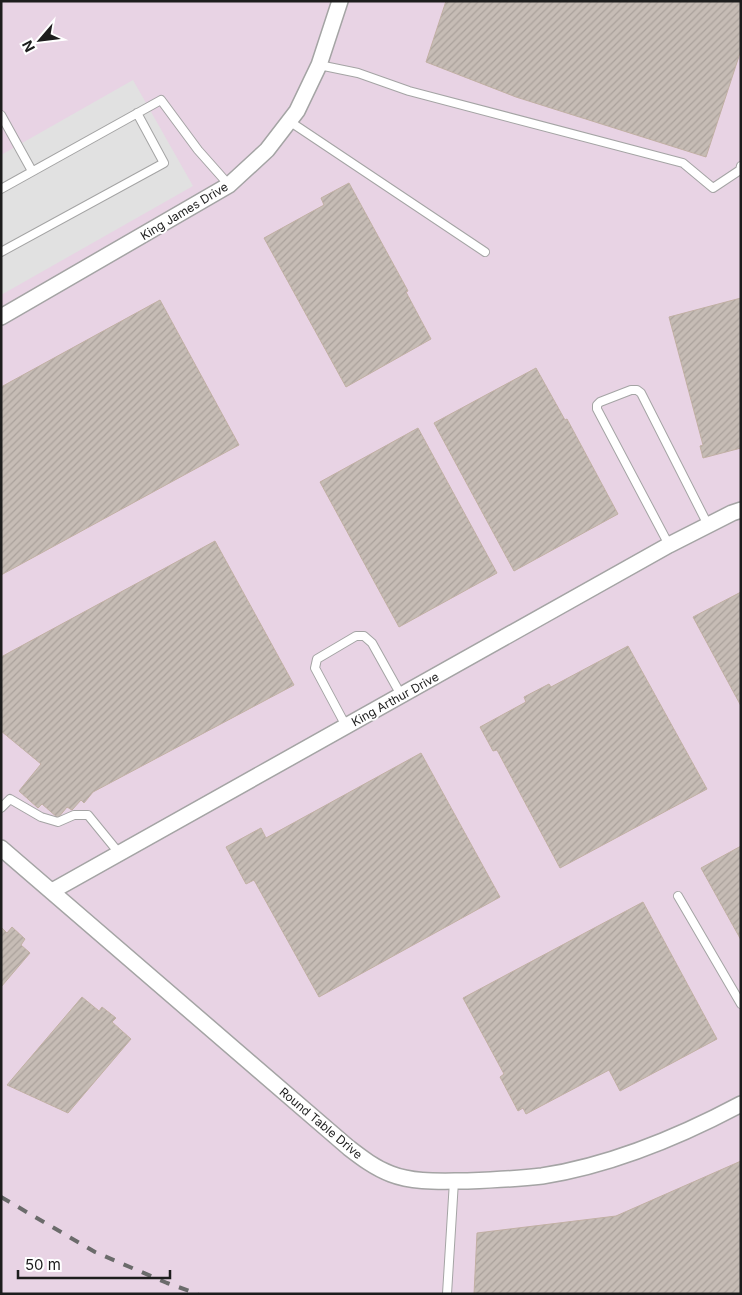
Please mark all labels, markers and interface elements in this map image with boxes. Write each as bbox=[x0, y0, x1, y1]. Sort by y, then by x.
north arrow bbox=[15, 15, 65, 65]
text: N bbox=[18, 38, 38, 55]
street label: King James Drive bbox=[137, 179, 231, 243]
street label: King Arthur Drive bbox=[349, 669, 441, 729]
street label: Round Table Drive bbox=[276, 1084, 366, 1162]
scale bar bbox=[18, 1248, 170, 1280]
text: 50 m bbox=[25, 1255, 61, 1274]

